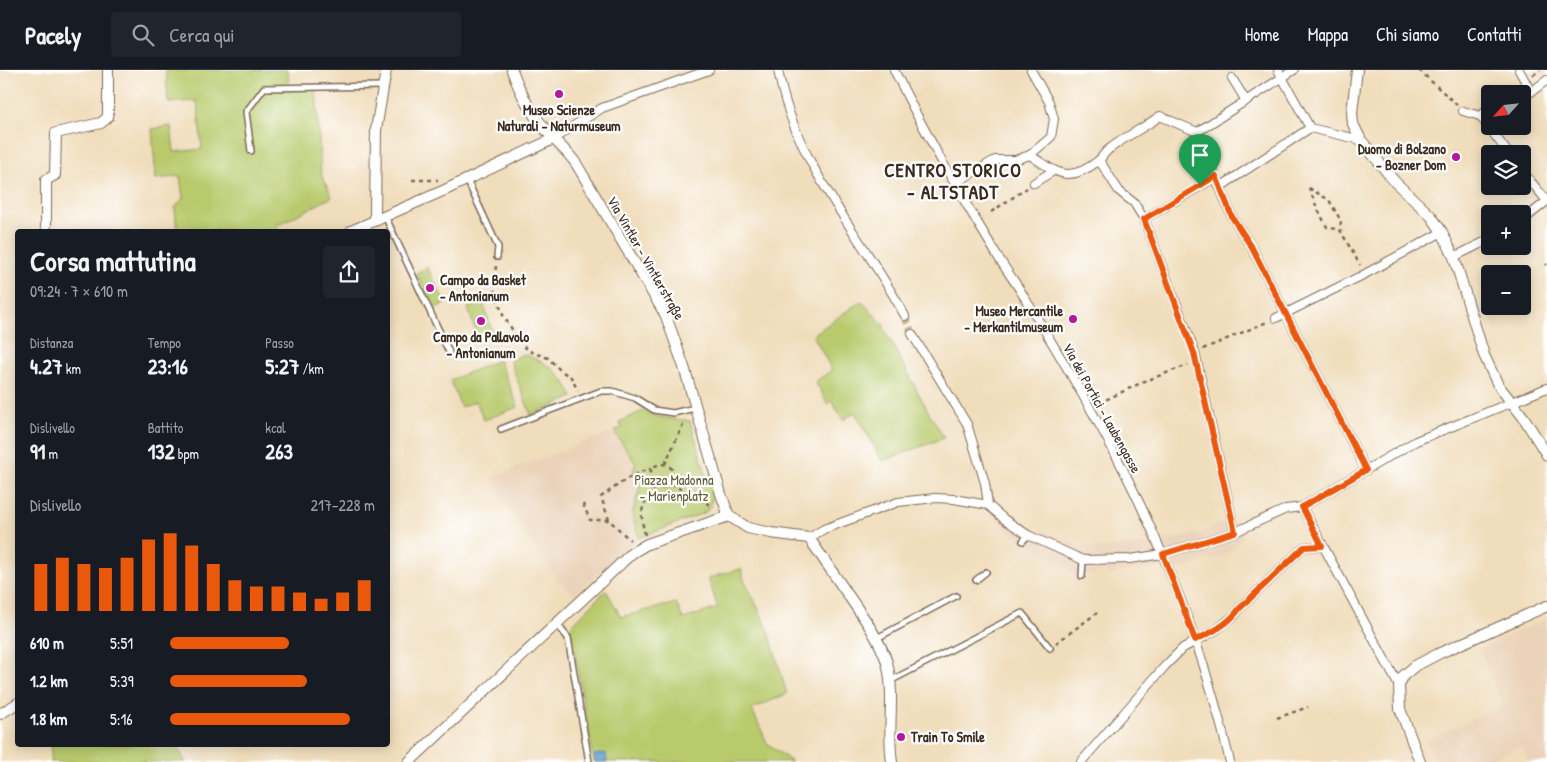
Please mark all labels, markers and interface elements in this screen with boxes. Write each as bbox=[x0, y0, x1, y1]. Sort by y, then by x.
search box bbox=[111, 12, 461, 57]
text: Pacely bbox=[25, 19, 81, 51]
icon: search bbox=[129, 21, 157, 49]
text: Cerca qui bbox=[169, 22, 235, 48]
text: Home bbox=[1245, 22, 1280, 47]
text: Mappa bbox=[1308, 22, 1348, 47]
text: Chi siamo bbox=[1376, 22, 1439, 47]
text: Contatti bbox=[1467, 22, 1522, 47]
north arrow bbox=[1481, 85, 1531, 135]
map controls bbox=[1481, 85, 1531, 315]
marker: Museo Scienze Naturali - Naturmuseum bbox=[553, 88, 565, 100]
place label: Museo Scienze Naturali - Naturmuseum bbox=[497, 100, 621, 135]
pin bbox=[1179, 134, 1221, 185]
place label: Duomo di Bolzano - Bozner Dom bbox=[1358, 139, 1446, 174]
icon: arrive bbox=[1186, 141, 1214, 169]
button: layers bbox=[1481, 145, 1531, 195]
marker: Duomo di Bolzano - Bozner Dom bbox=[1450, 151, 1462, 163]
district label: CENTRO STORICO - ALTSTADT bbox=[884, 157, 1022, 205]
street label: Via Vintler - Vintlerstraße bbox=[602, 193, 690, 324]
button: + bbox=[1481, 205, 1531, 255]
text: Corsa mattutina bbox=[30, 242, 196, 280]
button: share bbox=[323, 246, 375, 298]
button: − bbox=[1481, 265, 1531, 315]
place label: Campo da Basket - Antonianum bbox=[440, 270, 527, 305]
text: 09:24 · 7 × 610 m bbox=[30, 280, 128, 302]
marker: Campo da Basket - Antonianum bbox=[424, 282, 436, 294]
place label: Museo Mercantile - Merkantilmuseum bbox=[964, 301, 1063, 336]
marker: Museo Mercantile - Merkantilmuseum bbox=[1067, 313, 1079, 325]
marker: Campo da Pallavolo - Antonianum bbox=[475, 315, 487, 327]
place label: Campo da Pallavolo - Antonianum bbox=[433, 327, 529, 362]
text: Distanza bbox=[30, 333, 73, 352]
text: Tempo bbox=[148, 333, 181, 352]
text: Passo bbox=[265, 333, 294, 352]
street label: Via dei Portici - Laubengasse bbox=[1058, 340, 1146, 477]
text: 4.27 bbox=[30, 352, 63, 381]
text: 23:16 bbox=[148, 352, 188, 381]
text: 5:27 bbox=[265, 352, 299, 381]
text: km bbox=[63, 359, 81, 378]
text: /km bbox=[299, 359, 324, 378]
text: Dislivello bbox=[30, 418, 75, 437]
text: Battito bbox=[148, 418, 183, 437]
text: kcal bbox=[265, 418, 286, 437]
text: 91 bbox=[30, 437, 45, 466]
text: 132 bbox=[148, 437, 175, 466]
text: 263 bbox=[265, 437, 293, 466]
text: m bbox=[45, 444, 58, 463]
text: bpm bbox=[175, 444, 199, 463]
park label: Piazza Madonna - Marienplatz bbox=[634, 470, 714, 506]
text: Dislivello bbox=[30, 494, 81, 516]
text: 217–228 m bbox=[311, 494, 375, 516]
text: 610 m bbox=[30, 632, 64, 654]
text: 5:51 bbox=[110, 632, 133, 654]
text: 1.2 km bbox=[30, 670, 68, 692]
text: 5:39 bbox=[110, 670, 134, 692]
text: 1.8 km bbox=[30, 708, 67, 730]
text: 5:16 bbox=[110, 708, 133, 730]
place label: Train To Smile bbox=[910, 727, 985, 746]
marker: Train To Smile bbox=[895, 731, 907, 743]

